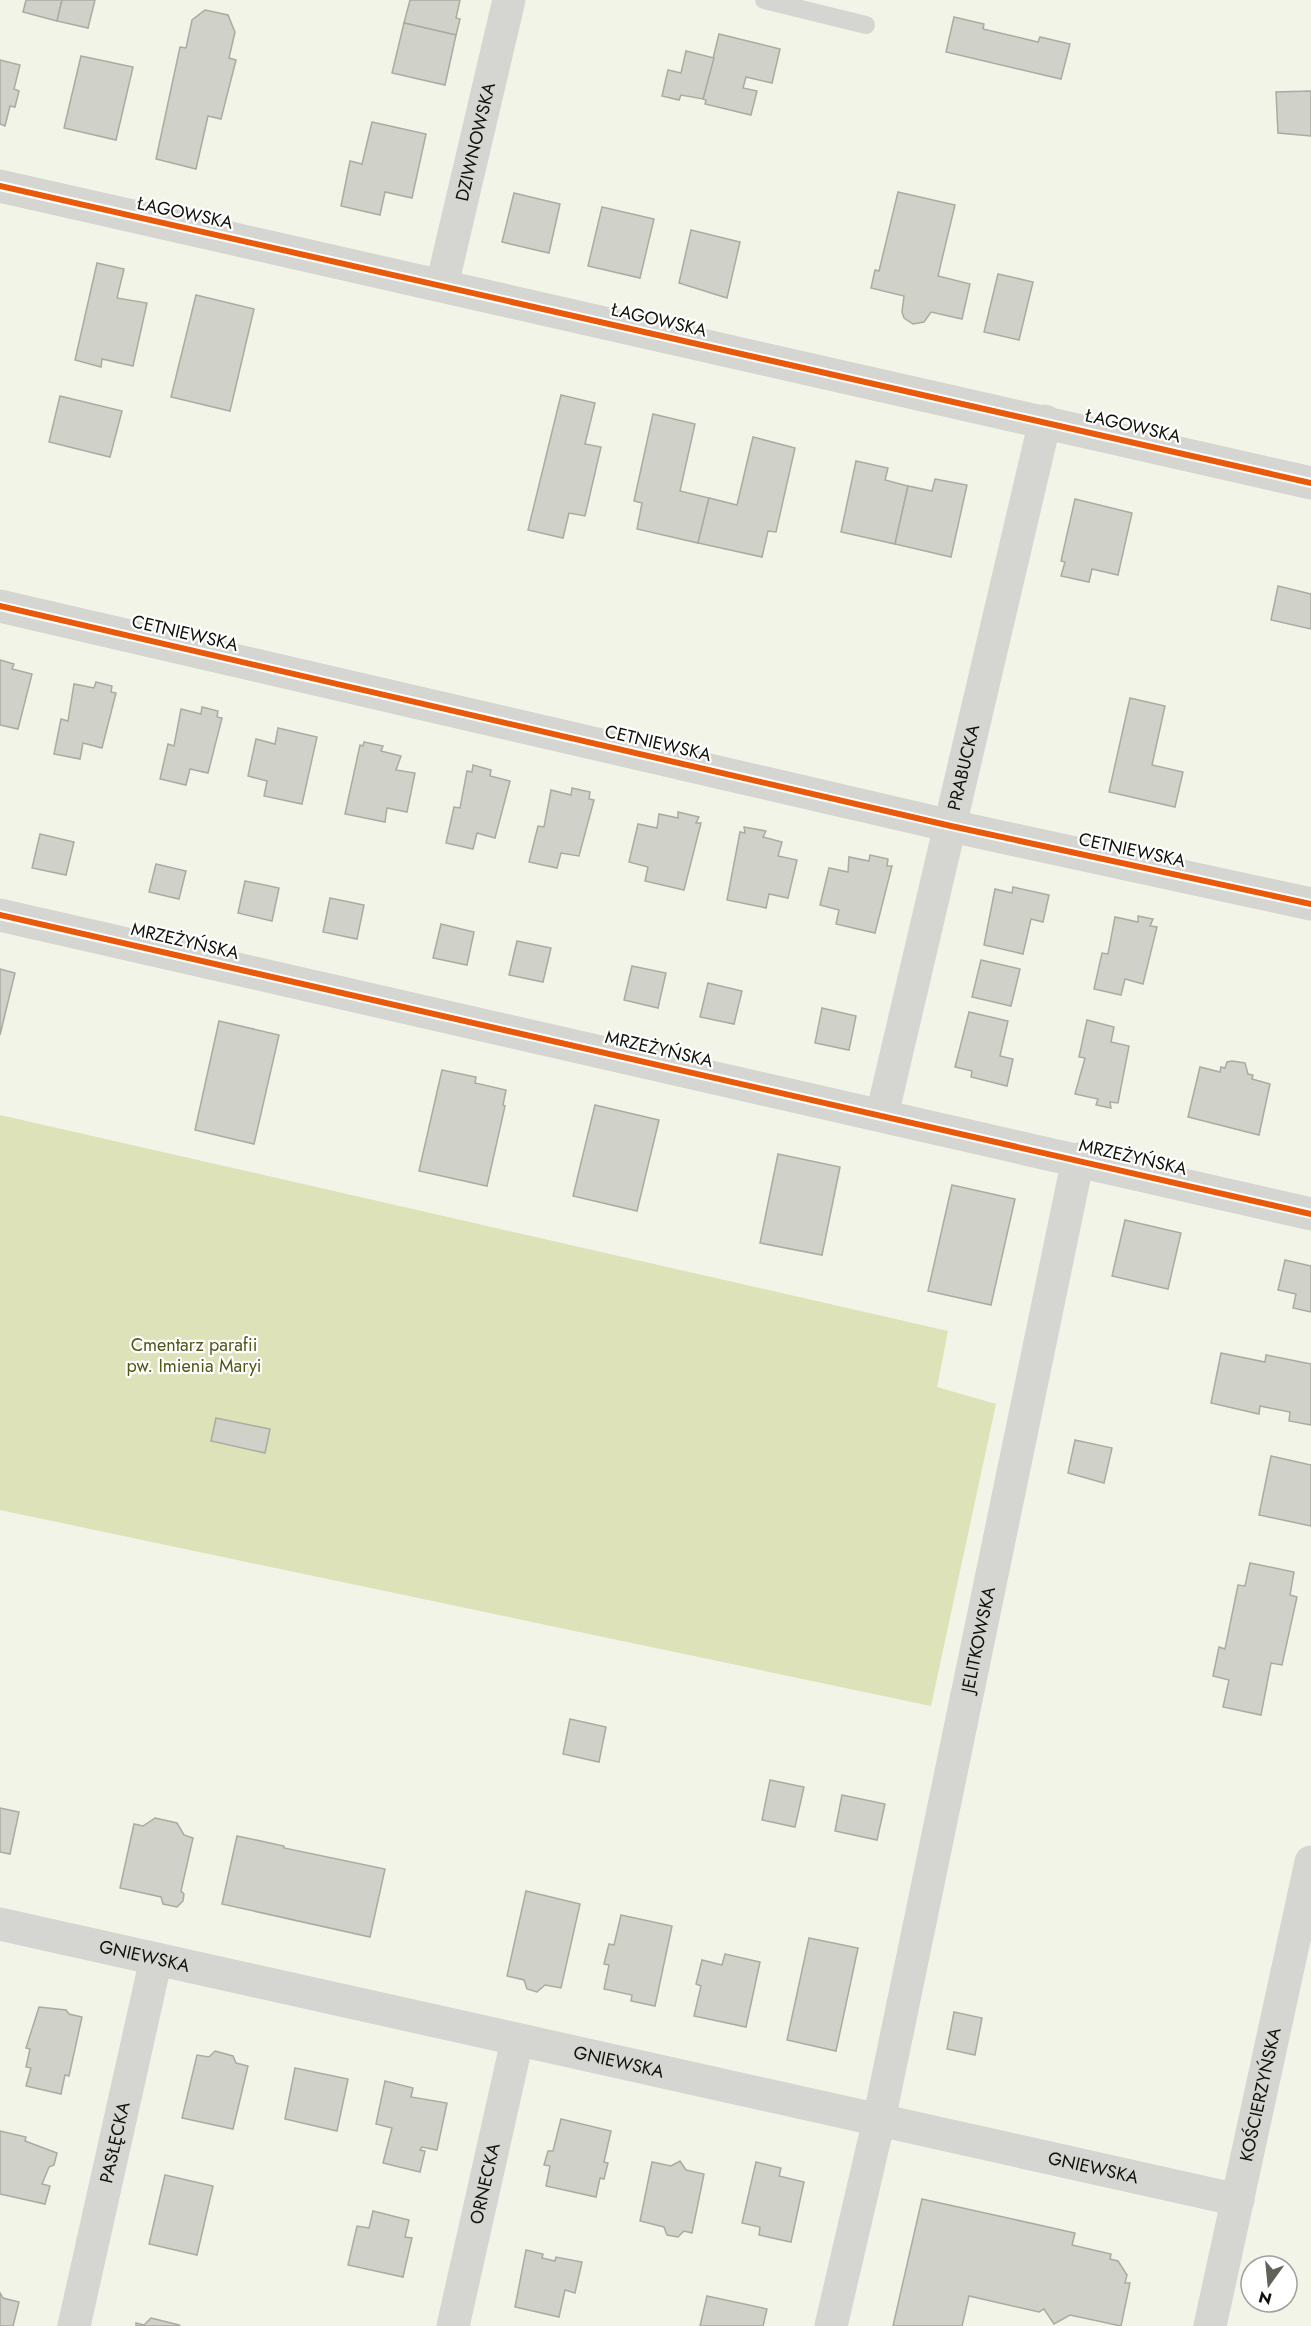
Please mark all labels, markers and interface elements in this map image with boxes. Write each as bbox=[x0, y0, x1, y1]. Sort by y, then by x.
street label: DZIWNOWSKA bbox=[449, 80, 502, 204]
street label: ŁAGOWSKA bbox=[134, 190, 235, 236]
street label: ŁAGOWSKA bbox=[608, 296, 709, 344]
street label: ŁAGOWSKA bbox=[1082, 402, 1183, 450]
street label: CETNIEWSKA bbox=[129, 608, 241, 658]
street label: CETNIEWSKA bbox=[602, 718, 714, 768]
street label: PRABUCKA bbox=[941, 722, 986, 813]
street label: CETNIEWSKA bbox=[1076, 826, 1188, 874]
street label: MRZEŻYŃSKA bbox=[128, 916, 242, 966]
street label: MRZEŻYŃSKA bbox=[602, 1024, 716, 1074]
street label: MRZEŻYŃSKA bbox=[1076, 1132, 1190, 1182]
park label: Cmentarz parafii pw. Imienia Maryi bbox=[126, 1332, 262, 1379]
street label: JELITKOWSKA bbox=[954, 1584, 1002, 1697]
street label: GNIEWSKA bbox=[97, 1934, 192, 1979]
street label: KOŚCIERZYŃSKA bbox=[1233, 2025, 1288, 2164]
street label: GNIEWSKA bbox=[571, 2039, 667, 2085]
street label: PASŁĘCKA bbox=[93, 2099, 137, 2186]
street label: ORNECKA bbox=[463, 2140, 507, 2227]
street label: GNIEWSKA bbox=[1045, 2145, 1141, 2190]
north arrow bbox=[1239, 2254, 1299, 2314]
text: N bbox=[1256, 2285, 1274, 2311]

